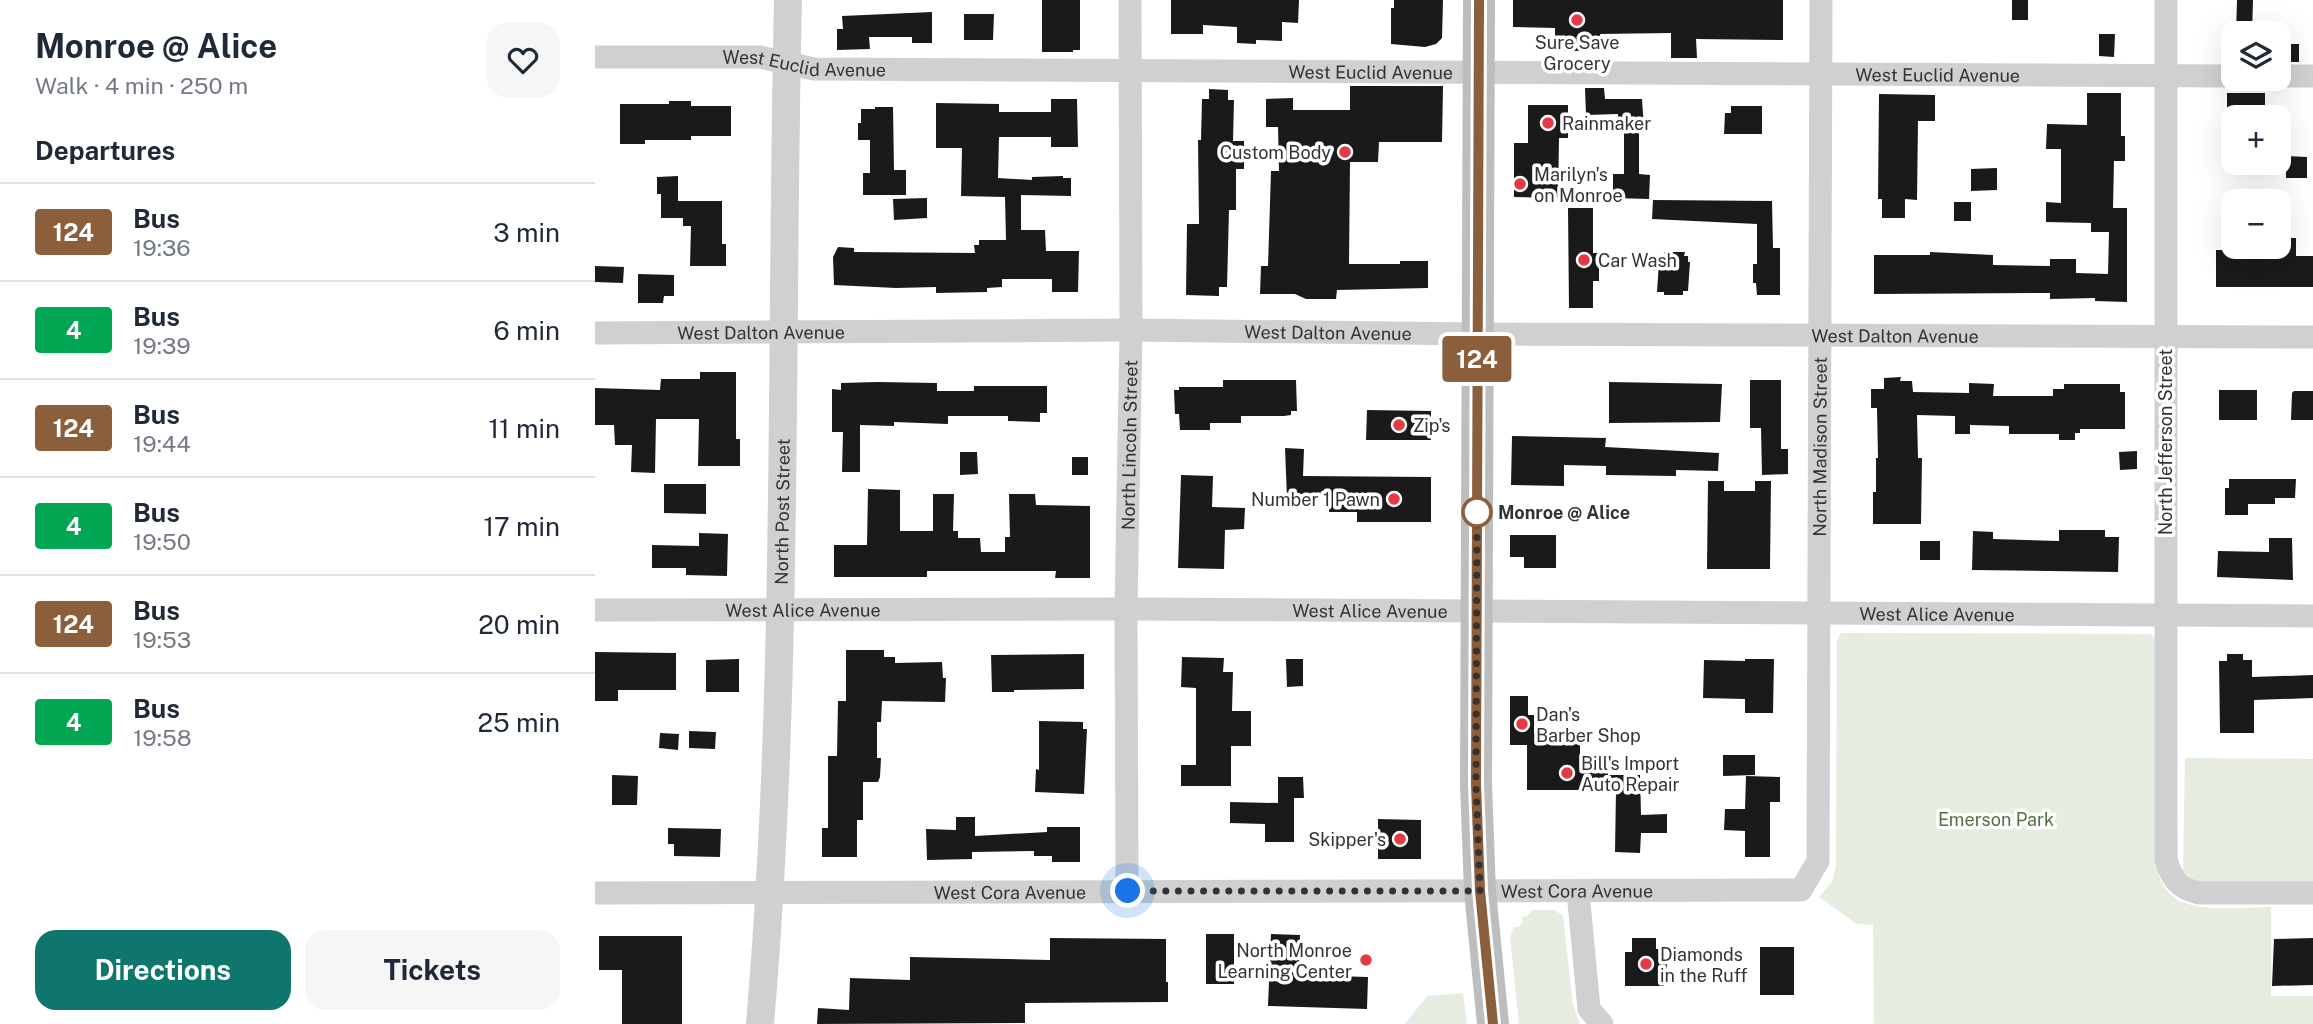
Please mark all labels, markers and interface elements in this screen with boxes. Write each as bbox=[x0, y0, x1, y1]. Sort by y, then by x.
marker: Sure Save Grocery bbox=[1569, 12, 1585, 28]
map controls bbox=[2221, 21, 2291, 259]
button: layers bbox=[2221, 21, 2291, 91]
button: heart bbox=[486, 23, 560, 97]
text: Monroe @ Alice bbox=[35, 27, 277, 65]
place label: Sure Save Grocery bbox=[1535, 32, 1619, 74]
street label: West Euclid Avenue bbox=[723, 46, 886, 80]
street label: West Euclid Avenue bbox=[1288, 61, 1453, 83]
street label: West Euclid Avenue bbox=[1855, 64, 2020, 85]
text: Walk · 4 min · 250 m bbox=[35, 72, 248, 99]
button: + bbox=[2221, 105, 2291, 175]
place label: Rainmaker bbox=[1562, 113, 1651, 134]
marker: Rainmaker bbox=[1540, 115, 1556, 131]
text: Departures bbox=[35, 135, 175, 166]
place label: Custom Body bbox=[1220, 142, 1331, 163]
marker: Custom Body bbox=[1337, 144, 1353, 160]
place label: Marilyn's on Monroe bbox=[1534, 164, 1623, 206]
marker: Marilyn's on Monroe bbox=[1512, 176, 1528, 192]
button: − bbox=[2221, 189, 2291, 259]
text: Bus bbox=[133, 203, 180, 234]
text: 3 min bbox=[493, 217, 560, 248]
text: 124 bbox=[53, 218, 94, 246]
text: 19:36 bbox=[133, 234, 191, 261]
place label: Car Wash bbox=[1598, 250, 1677, 271]
marker: Car Wash bbox=[1576, 252, 1592, 268]
text: Bus bbox=[133, 301, 180, 332]
text: 6 min bbox=[493, 315, 560, 346]
text: 4 bbox=[66, 316, 81, 344]
street label: West Dalton Avenue bbox=[677, 321, 845, 343]
street label: West Dalton Avenue bbox=[1244, 321, 1412, 344]
street label: West Dalton Avenue bbox=[1811, 325, 1979, 346]
text: 19:39 bbox=[133, 332, 191, 359]
line badge: 124 bbox=[1437, 336, 1517, 382]
text: 124 bbox=[1456, 345, 1498, 373]
street label: North Jefferson Street bbox=[2155, 349, 2176, 535]
street label: North Madison Street bbox=[1809, 357, 1830, 537]
street label: North Lincoln Street bbox=[1117, 360, 1141, 530]
text: Bus bbox=[133, 399, 180, 430]
text: 11 min bbox=[488, 413, 560, 444]
text: 124 bbox=[53, 414, 94, 442]
place label: Zip's bbox=[1413, 415, 1450, 436]
marker: Zip's bbox=[1391, 417, 1407, 433]
text: 19:44 bbox=[133, 430, 191, 457]
street label: North Post Street bbox=[770, 438, 793, 585]
place label: Number 1 Pawn bbox=[1251, 489, 1380, 510]
marker: Number 1 Pawn bbox=[1386, 491, 1402, 507]
text: Bus bbox=[133, 497, 180, 528]
marker: Monroe @ Alice bbox=[1462, 497, 1492, 527]
place label: Monroe @ Alice bbox=[1498, 502, 1630, 523]
text: 17 min bbox=[483, 511, 560, 542]
text: 4 bbox=[66, 512, 81, 540]
text: 19:50 bbox=[133, 528, 191, 555]
text: Bus bbox=[133, 595, 180, 626]
street label: West Alice Avenue bbox=[725, 599, 881, 620]
street label: West Alice Avenue bbox=[1292, 599, 1448, 621]
street label: West Alice Avenue bbox=[1859, 603, 2015, 625]
text: 20 min bbox=[478, 609, 560, 640]
text: 124 bbox=[53, 610, 94, 638]
text: 19:53 bbox=[133, 626, 191, 653]
text: Bus bbox=[133, 693, 180, 724]
place label: Dan's Barber Shop bbox=[1536, 704, 1641, 746]
text: 25 min bbox=[477, 707, 560, 738]
text: 4 bbox=[66, 708, 81, 736]
marker: Dan's Barber Shop bbox=[1514, 716, 1530, 732]
text: 19:58 bbox=[133, 724, 192, 751]
place label: Bill's Import Auto Repair bbox=[1581, 753, 1680, 795]
marker: Bill's Import Auto Repair bbox=[1559, 765, 1575, 781]
park label: Emerson Park bbox=[1938, 809, 2054, 830]
place label: Skipper's bbox=[1308, 829, 1386, 850]
marker: Skipper's bbox=[1392, 831, 1408, 847]
your location bbox=[1110, 873, 1145, 908]
street label: West Cora Avenue bbox=[1501, 880, 1653, 901]
street label: West Cora Avenue bbox=[934, 881, 1086, 903]
button: Directions bbox=[35, 930, 291, 1010]
button: Tickets bbox=[305, 930, 560, 1010]
place label: North Monroe Learning Center bbox=[1217, 940, 1352, 982]
place label: Diamonds in the Ruff bbox=[1660, 944, 1747, 986]
marker: North Monroe Learning Center bbox=[1358, 952, 1374, 968]
marker: Diamonds in the Ruff bbox=[1638, 956, 1654, 972]

